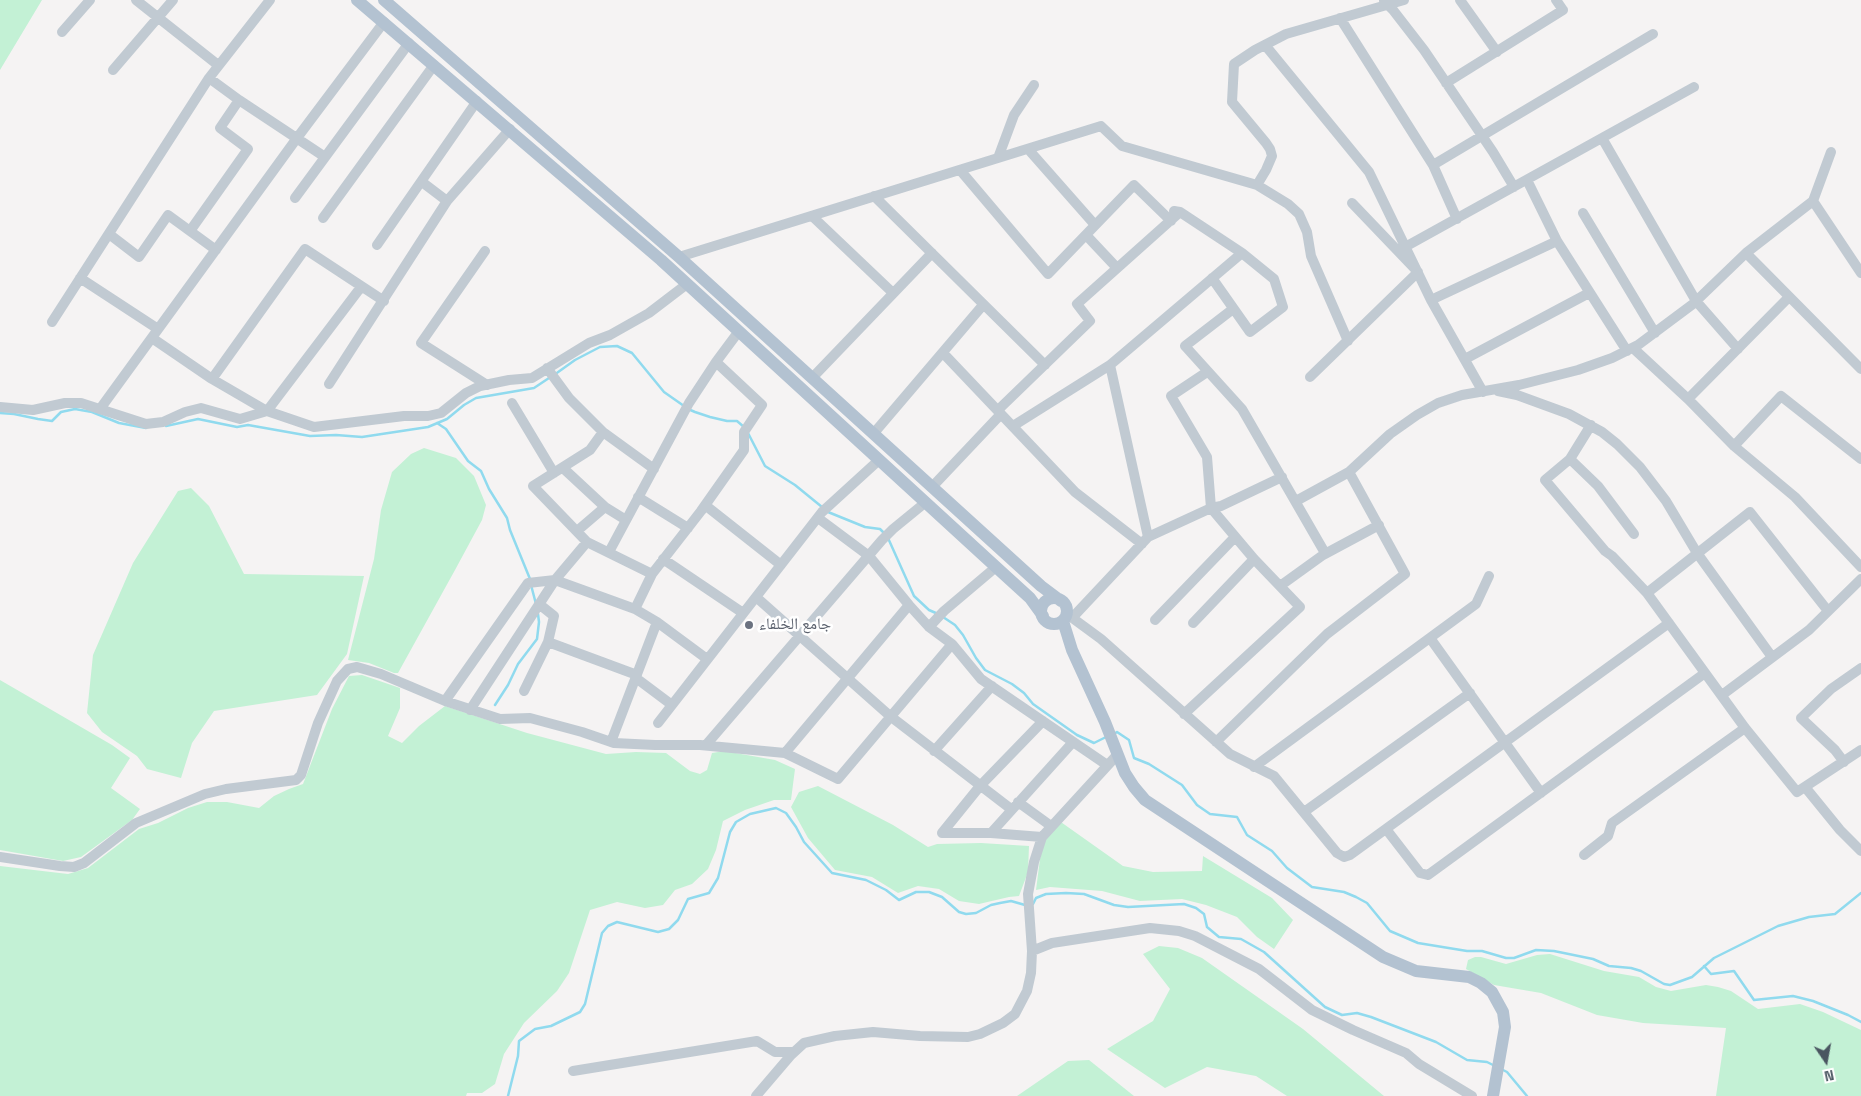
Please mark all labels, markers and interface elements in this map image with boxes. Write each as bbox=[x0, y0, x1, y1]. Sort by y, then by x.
place label: جامع الخلفاء bbox=[759, 615, 831, 635]
marker: جامع الخلفاء bbox=[743, 619, 755, 631]
north arrow bbox=[1801, 1036, 1851, 1086]
text: N bbox=[1823, 1066, 1836, 1085]

